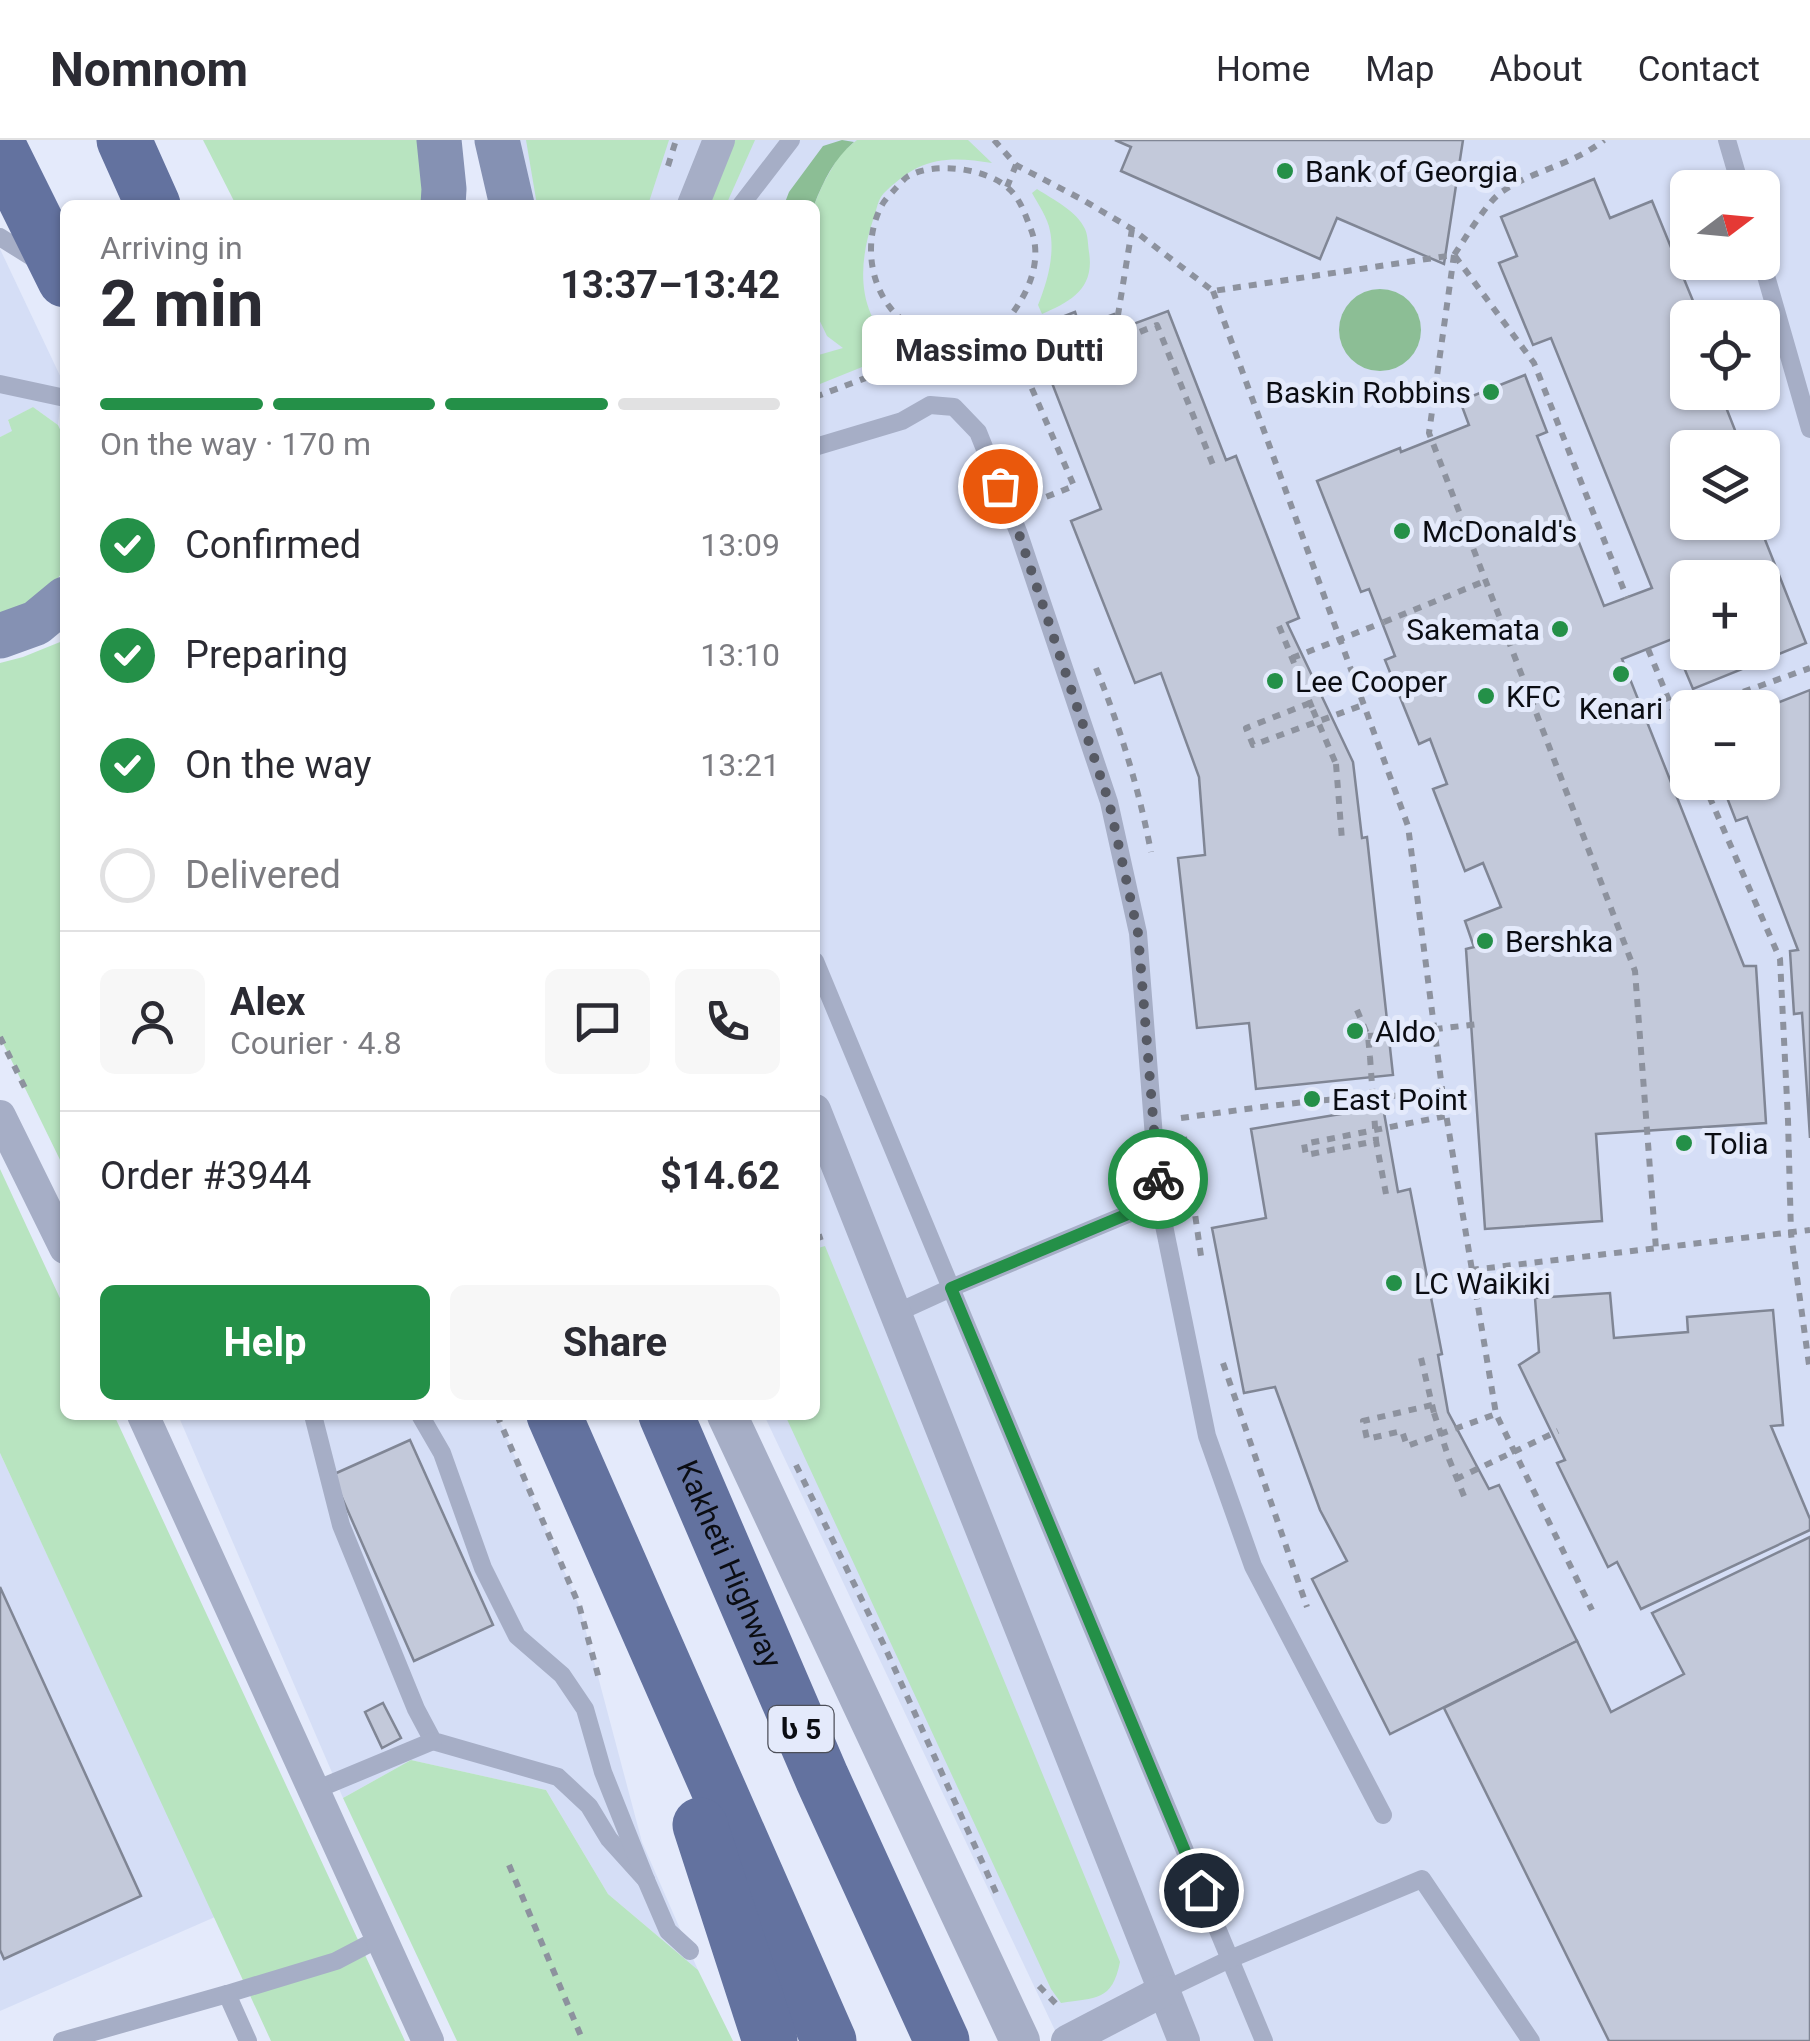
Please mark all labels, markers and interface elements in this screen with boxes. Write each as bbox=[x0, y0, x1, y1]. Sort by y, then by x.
text: Nomnom bbox=[50, 41, 248, 98]
text: Home bbox=[1216, 49, 1310, 90]
text: Map bbox=[1365, 49, 1434, 90]
text: About bbox=[1489, 49, 1583, 90]
text: Contact bbox=[1638, 49, 1760, 90]
place label: Bank of Georgia bbox=[1305, 154, 1518, 189]
marker: Bank of Georgia bbox=[1274, 160, 1296, 182]
north arrow bbox=[1670, 170, 1780, 280]
map controls bbox=[1670, 170, 1780, 800]
text: Arriving in bbox=[100, 229, 243, 267]
text: 13:37–13:42 bbox=[560, 263, 780, 307]
text: 2 min bbox=[100, 266, 263, 342]
button: locate bbox=[1670, 300, 1780, 410]
callout: Massimo Dutti bbox=[862, 316, 1138, 386]
text: Massimo Dutti bbox=[895, 331, 1104, 369]
place label: Baskin Robbins bbox=[1265, 375, 1471, 410]
marker: Baskin Robbins bbox=[1480, 381, 1502, 403]
text: On the way · 170 m bbox=[100, 425, 371, 463]
button: layers bbox=[1670, 430, 1780, 540]
pin bbox=[958, 444, 1043, 529]
icon: bag bbox=[973, 459, 1028, 514]
place label: McDonald's bbox=[1422, 514, 1577, 549]
icon: check bbox=[100, 518, 155, 573]
marker: McDonald's bbox=[1391, 520, 1413, 542]
text: Confirmed bbox=[185, 523, 361, 567]
text: 13:09 bbox=[700, 526, 780, 564]
button: + bbox=[1670, 560, 1780, 670]
place label: Sakemata bbox=[1406, 612, 1540, 647]
marker: Sakemata bbox=[1549, 618, 1571, 640]
icon: check bbox=[100, 628, 155, 683]
text: Preparing bbox=[185, 633, 348, 677]
text: 13:10 bbox=[700, 636, 780, 674]
marker: Kenari bbox=[1610, 663, 1632, 685]
place label: Lee Cooper bbox=[1295, 664, 1447, 699]
marker: Lee Cooper bbox=[1264, 670, 1286, 692]
place label: KFC bbox=[1506, 679, 1561, 714]
marker: KFC bbox=[1475, 685, 1497, 707]
button: − bbox=[1670, 690, 1780, 800]
place label: Kenari bbox=[1579, 691, 1663, 726]
icon: check bbox=[100, 738, 155, 793]
text: On the way bbox=[185, 743, 371, 787]
text: 13:21 bbox=[700, 746, 780, 784]
text: Delivered bbox=[185, 853, 341, 897]
place label: Bershka bbox=[1505, 924, 1613, 959]
marker: Bershka bbox=[1474, 930, 1496, 952]
button: person bbox=[100, 969, 205, 1074]
button: chat bbox=[545, 969, 650, 1074]
button: phone bbox=[675, 969, 780, 1074]
text: Alex bbox=[230, 980, 305, 1024]
place label: Aldo bbox=[1375, 1014, 1436, 1049]
marker: Aldo bbox=[1344, 1020, 1366, 1042]
text: Courier · 4.8 bbox=[230, 1024, 402, 1062]
place label: East Point bbox=[1332, 1082, 1468, 1117]
marker: East Point bbox=[1301, 1088, 1323, 1110]
place label: Tolia bbox=[1704, 1126, 1768, 1161]
courier bbox=[1108, 1129, 1208, 1229]
marker: Tolia bbox=[1673, 1132, 1695, 1154]
icon: bike bbox=[1131, 1152, 1186, 1207]
text: Order #3944 bbox=[100, 1154, 311, 1198]
text: $14.62 bbox=[660, 1154, 780, 1198]
place label: LC Waikiki bbox=[1414, 1266, 1551, 1301]
marker: LC Waikiki bbox=[1383, 1272, 1405, 1294]
button: Help bbox=[100, 1285, 430, 1400]
button: Share bbox=[450, 1285, 780, 1400]
street label: Kakheti Highway bbox=[670, 1455, 790, 1673]
road number: ს 5 bbox=[768, 1706, 834, 1752]
pin bbox=[1159, 1848, 1244, 1933]
icon: home bbox=[1174, 1863, 1229, 1918]

